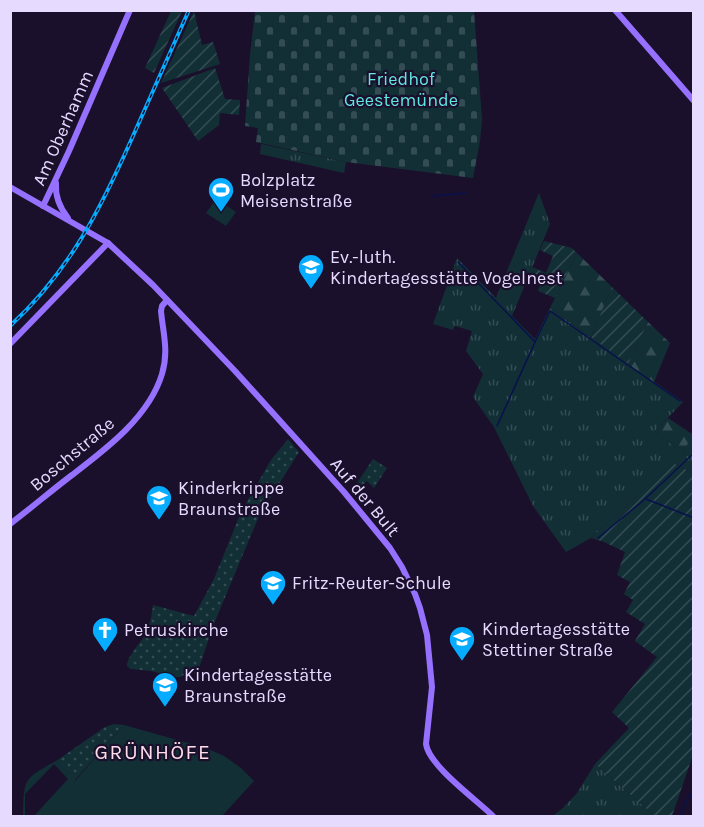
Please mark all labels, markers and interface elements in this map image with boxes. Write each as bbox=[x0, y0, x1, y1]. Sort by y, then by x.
street label: Am Oberhamm bbox=[28, 67, 98, 189]
park label: Friedhof Geestemünde bbox=[344, 68, 458, 111]
place label: Bolzplatz Meisenstraße bbox=[240, 169, 352, 212]
sports icon: Bolzplatz Meisenstraße bbox=[206, 175, 236, 213]
place label: Ev.-luth. Kindertagesstätte Vogelnest bbox=[330, 246, 563, 289]
school or university icon: Ev.-luth. Kindertagesstätte Vogelnest bbox=[296, 252, 326, 290]
street label: Boschstraße bbox=[25, 412, 119, 496]
street label: Auf der Bult bbox=[326, 453, 405, 541]
place label: Kinderkrippe Braunstraße bbox=[178, 477, 284, 520]
school or university icon: Kinderkrippe Braunstraße bbox=[144, 483, 174, 521]
school or university icon: Fritz-Reuter-Schule bbox=[258, 568, 288, 606]
place label: Fritz-Reuter-Schule bbox=[292, 572, 451, 594]
church icon: Petruskirche bbox=[90, 615, 120, 653]
place label: Kindertagesstätte Stettiner Straße bbox=[482, 618, 630, 661]
place label: Petruskirche bbox=[124, 619, 228, 641]
school or university icon: Kindertagesstätte Stettiner Straße bbox=[447, 624, 477, 662]
place label: Kindertagesstätte Braunstraße bbox=[184, 664, 332, 707]
school or university icon: Kindertagesstätte Braunstraße bbox=[150, 670, 180, 708]
district label: GRÜNHÖFE bbox=[95, 740, 211, 764]

